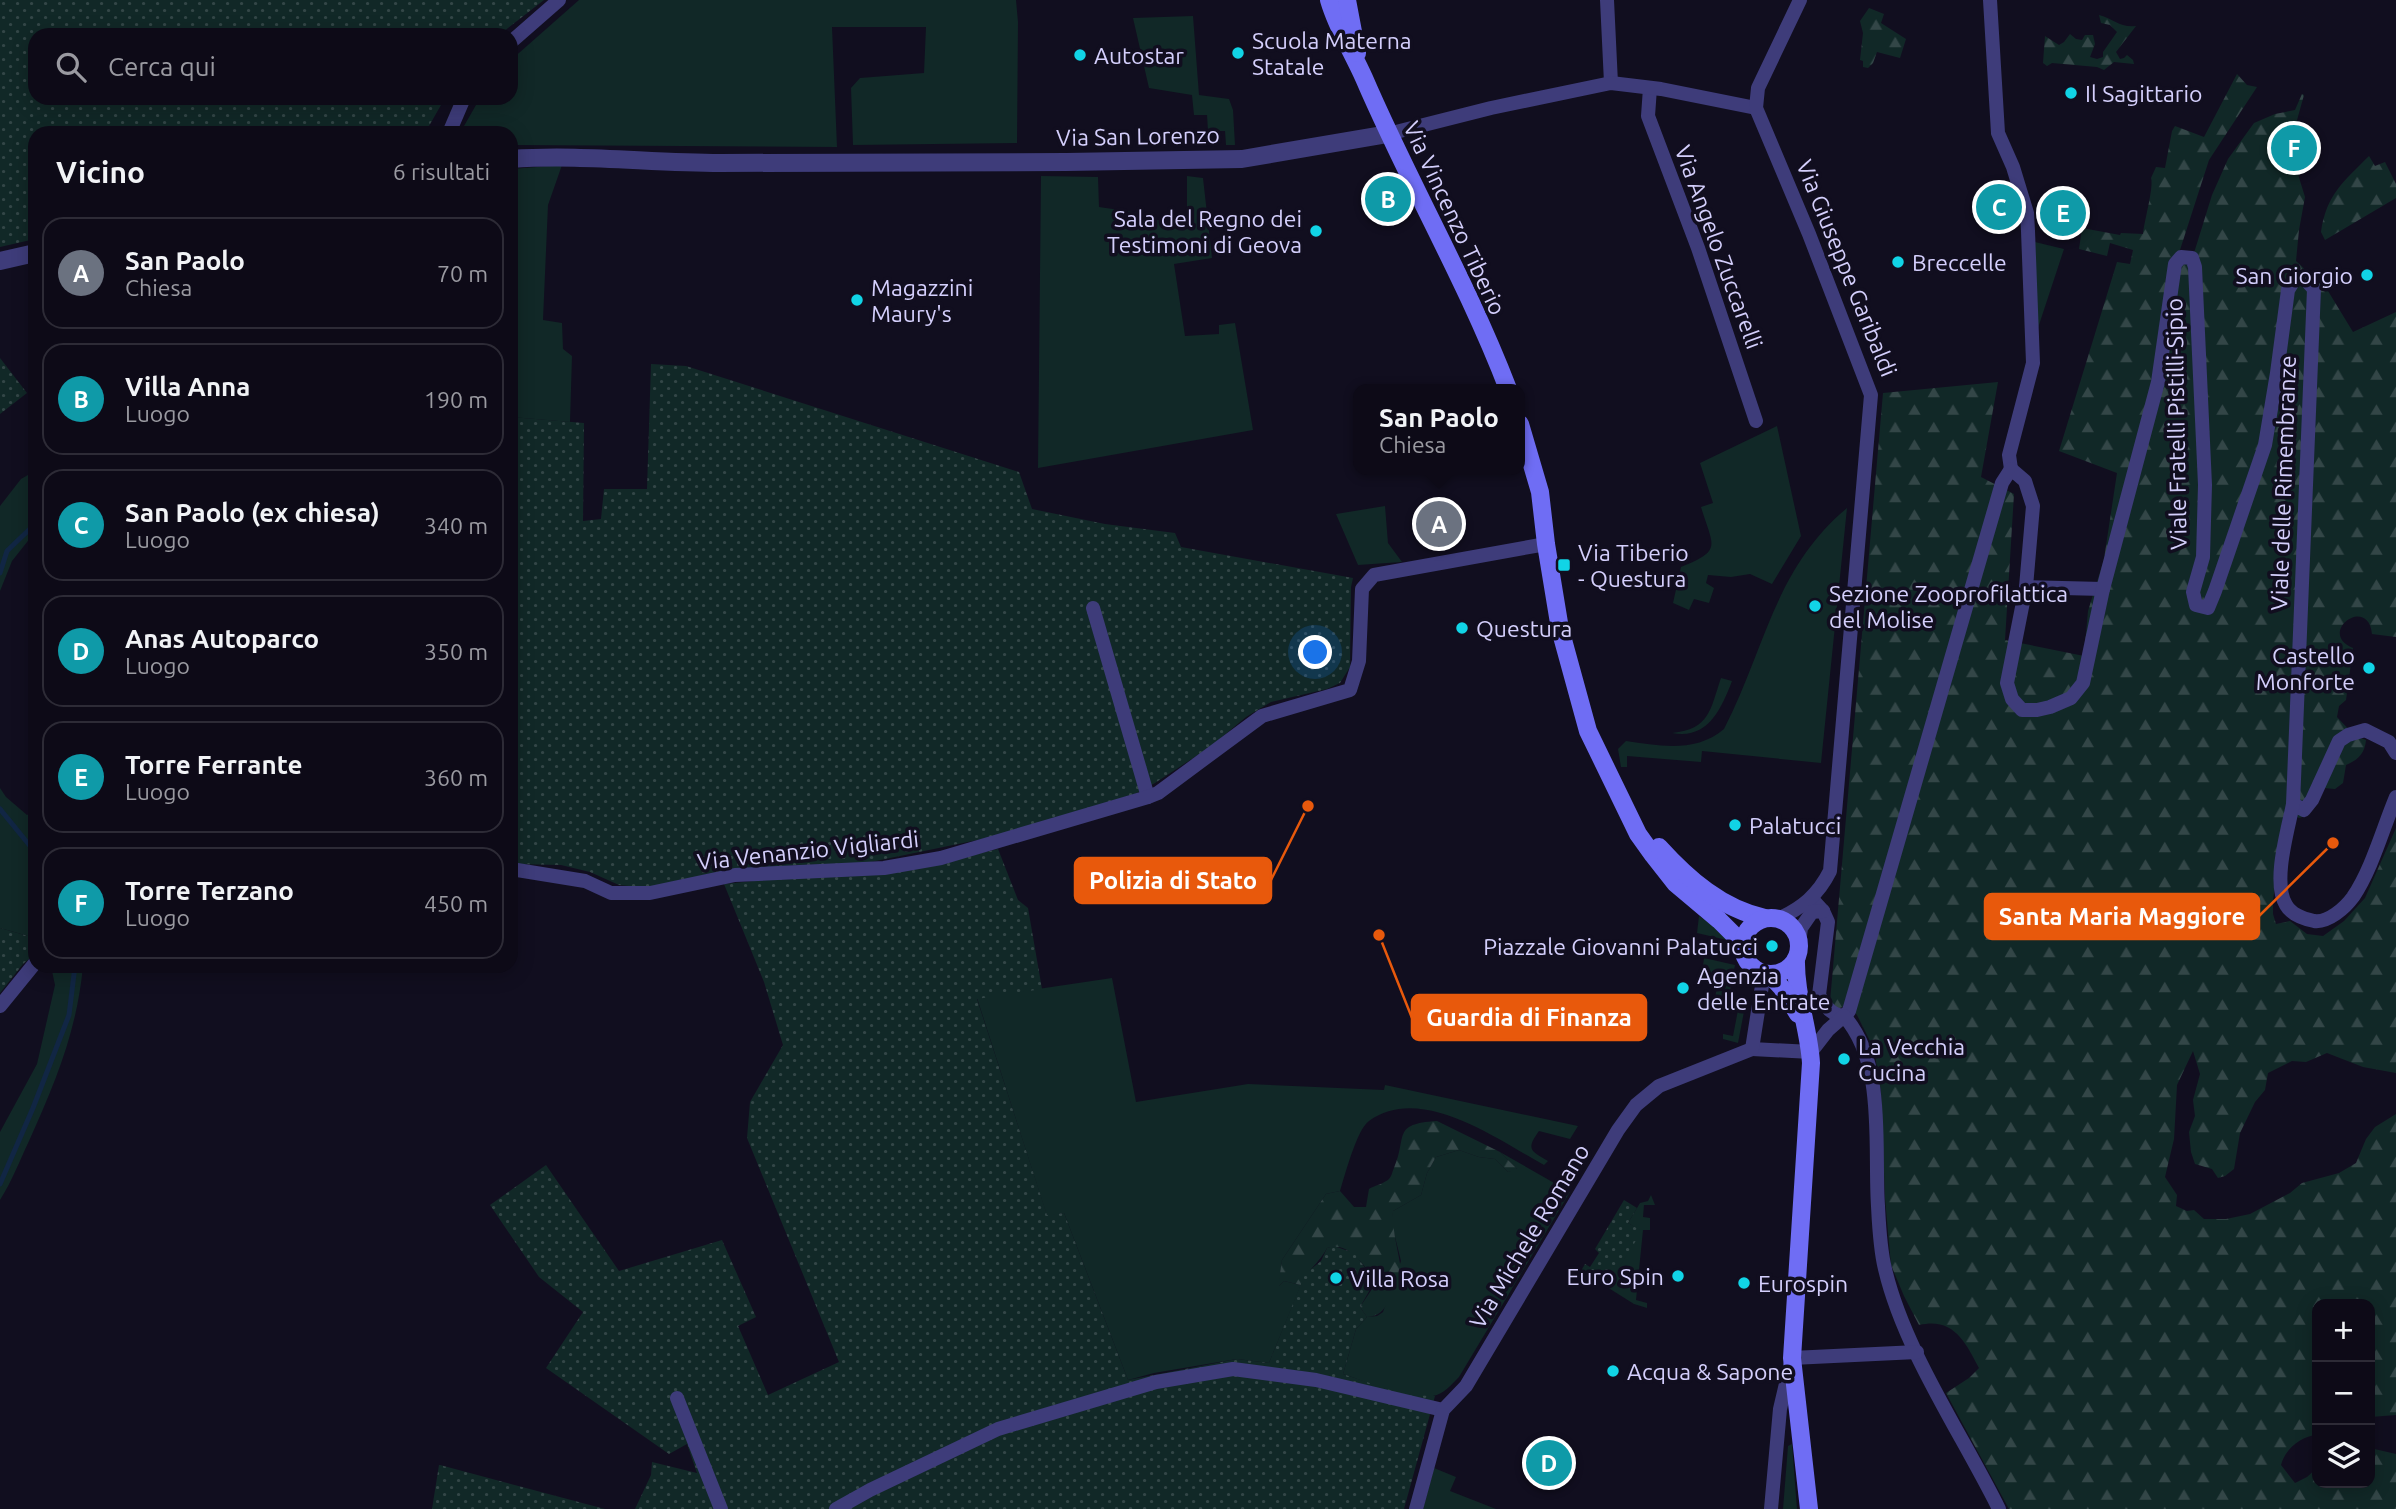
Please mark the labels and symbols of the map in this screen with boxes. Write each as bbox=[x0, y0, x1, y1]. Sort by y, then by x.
place label: Scuola Materna Statale bbox=[1252, 28, 1412, 79]
place label: Autostar bbox=[1094, 43, 1184, 68]
marker: Scuola Materna Statale bbox=[1230, 45, 1246, 61]
marker: Autostar bbox=[1072, 47, 1088, 63]
place label: Il Sagittario bbox=[2085, 81, 2203, 106]
marker: Il Sagittario bbox=[2063, 85, 2079, 101]
street label: Via Vincenzo Tiberio bbox=[1399, 117, 1511, 319]
street label: Via San Lorenzo bbox=[1056, 122, 1220, 150]
pin: F bbox=[2271, 122, 2317, 174]
street label: Via Angelo Zuccarelli bbox=[1671, 142, 1767, 352]
street label: Via Giuseppe Garibaldi bbox=[1792, 156, 1902, 380]
pin: B bbox=[1365, 173, 1411, 225]
pin: C bbox=[1976, 181, 2022, 233]
pin: E bbox=[2040, 187, 2086, 239]
place label: Sala del Regno dei Testimoni di Geova bbox=[1107, 206, 1302, 257]
marker: Sala del Regno dei Testimoni di Geova bbox=[1308, 223, 1324, 239]
place label: Breccelle bbox=[1912, 250, 2007, 275]
marker: Breccelle bbox=[1890, 254, 1906, 270]
place label: San Giorgio bbox=[2235, 263, 2353, 288]
marker: San Giorgio bbox=[2359, 267, 2375, 283]
place label: Magazzini Maury's bbox=[871, 275, 973, 326]
marker: Magazzini Maury's bbox=[849, 292, 865, 308]
street label: Viale Fratelli Pistilli-Sipio bbox=[2161, 298, 2191, 550]
street label: Viale delle Rimembranze bbox=[2266, 355, 2300, 611]
pin: A bbox=[1416, 498, 1462, 550]
place label: Via Tiberio - Questura bbox=[1578, 540, 1689, 591]
marker: Via Tiberio - Questura bbox=[1556, 557, 1572, 573]
place label: Sezione Zooprofilattica del Molise bbox=[1829, 581, 2068, 632]
marker: Sezione Zooprofilattica del Molise bbox=[1807, 598, 1823, 614]
place label: Questura bbox=[1476, 616, 1572, 641]
marker: Questura bbox=[1454, 620, 1470, 636]
your location bbox=[1298, 635, 1332, 669]
place label: Castello Monforte bbox=[2256, 643, 2355, 694]
marker: Castello Monforte bbox=[2361, 660, 2377, 676]
place label: Palatucci bbox=[1749, 813, 1841, 838]
marker: Palatucci bbox=[1727, 817, 1743, 833]
street label: Via Venanzio Vigliardi bbox=[696, 826, 920, 874]
callout: Polizia di Stato bbox=[1075, 858, 1271, 903]
text: Polizia di Stato bbox=[1089, 867, 1257, 894]
callout: Santa Maria Maggiore bbox=[1985, 894, 2259, 939]
text: Santa Maria Maggiore bbox=[1999, 903, 2245, 930]
place label: Piazzale Giovanni Palatucci bbox=[1483, 934, 1758, 959]
marker: Piazzale Giovanni Palatucci bbox=[1764, 938, 1780, 954]
place label: Agenzia delle Entrate bbox=[1697, 963, 1830, 1014]
marker: Agenzia delle Entrate bbox=[1675, 980, 1691, 996]
callout: Guardia di Finanza bbox=[1412, 995, 1646, 1040]
text: Guardia di Finanza bbox=[1426, 1004, 1632, 1031]
place label: La Vecchia Cucina bbox=[1858, 1034, 1965, 1085]
marker: La Vecchia Cucina bbox=[1836, 1051, 1852, 1067]
street label: Via Michele Romano bbox=[1464, 1140, 1594, 1332]
place label: Euro Spin bbox=[1566, 1264, 1664, 1289]
place label: Villa Rosa bbox=[1350, 1266, 1450, 1291]
marker: Euro Spin bbox=[1670, 1268, 1686, 1284]
marker: Villa Rosa bbox=[1328, 1270, 1344, 1286]
place label: Eurospin bbox=[1758, 1271, 1848, 1296]
marker: Eurospin bbox=[1736, 1275, 1752, 1291]
place label: Acqua & Sapone bbox=[1627, 1359, 1793, 1384]
marker: Acqua & Sapone bbox=[1605, 1363, 1621, 1379]
pin: D bbox=[1526, 1437, 1572, 1489]

